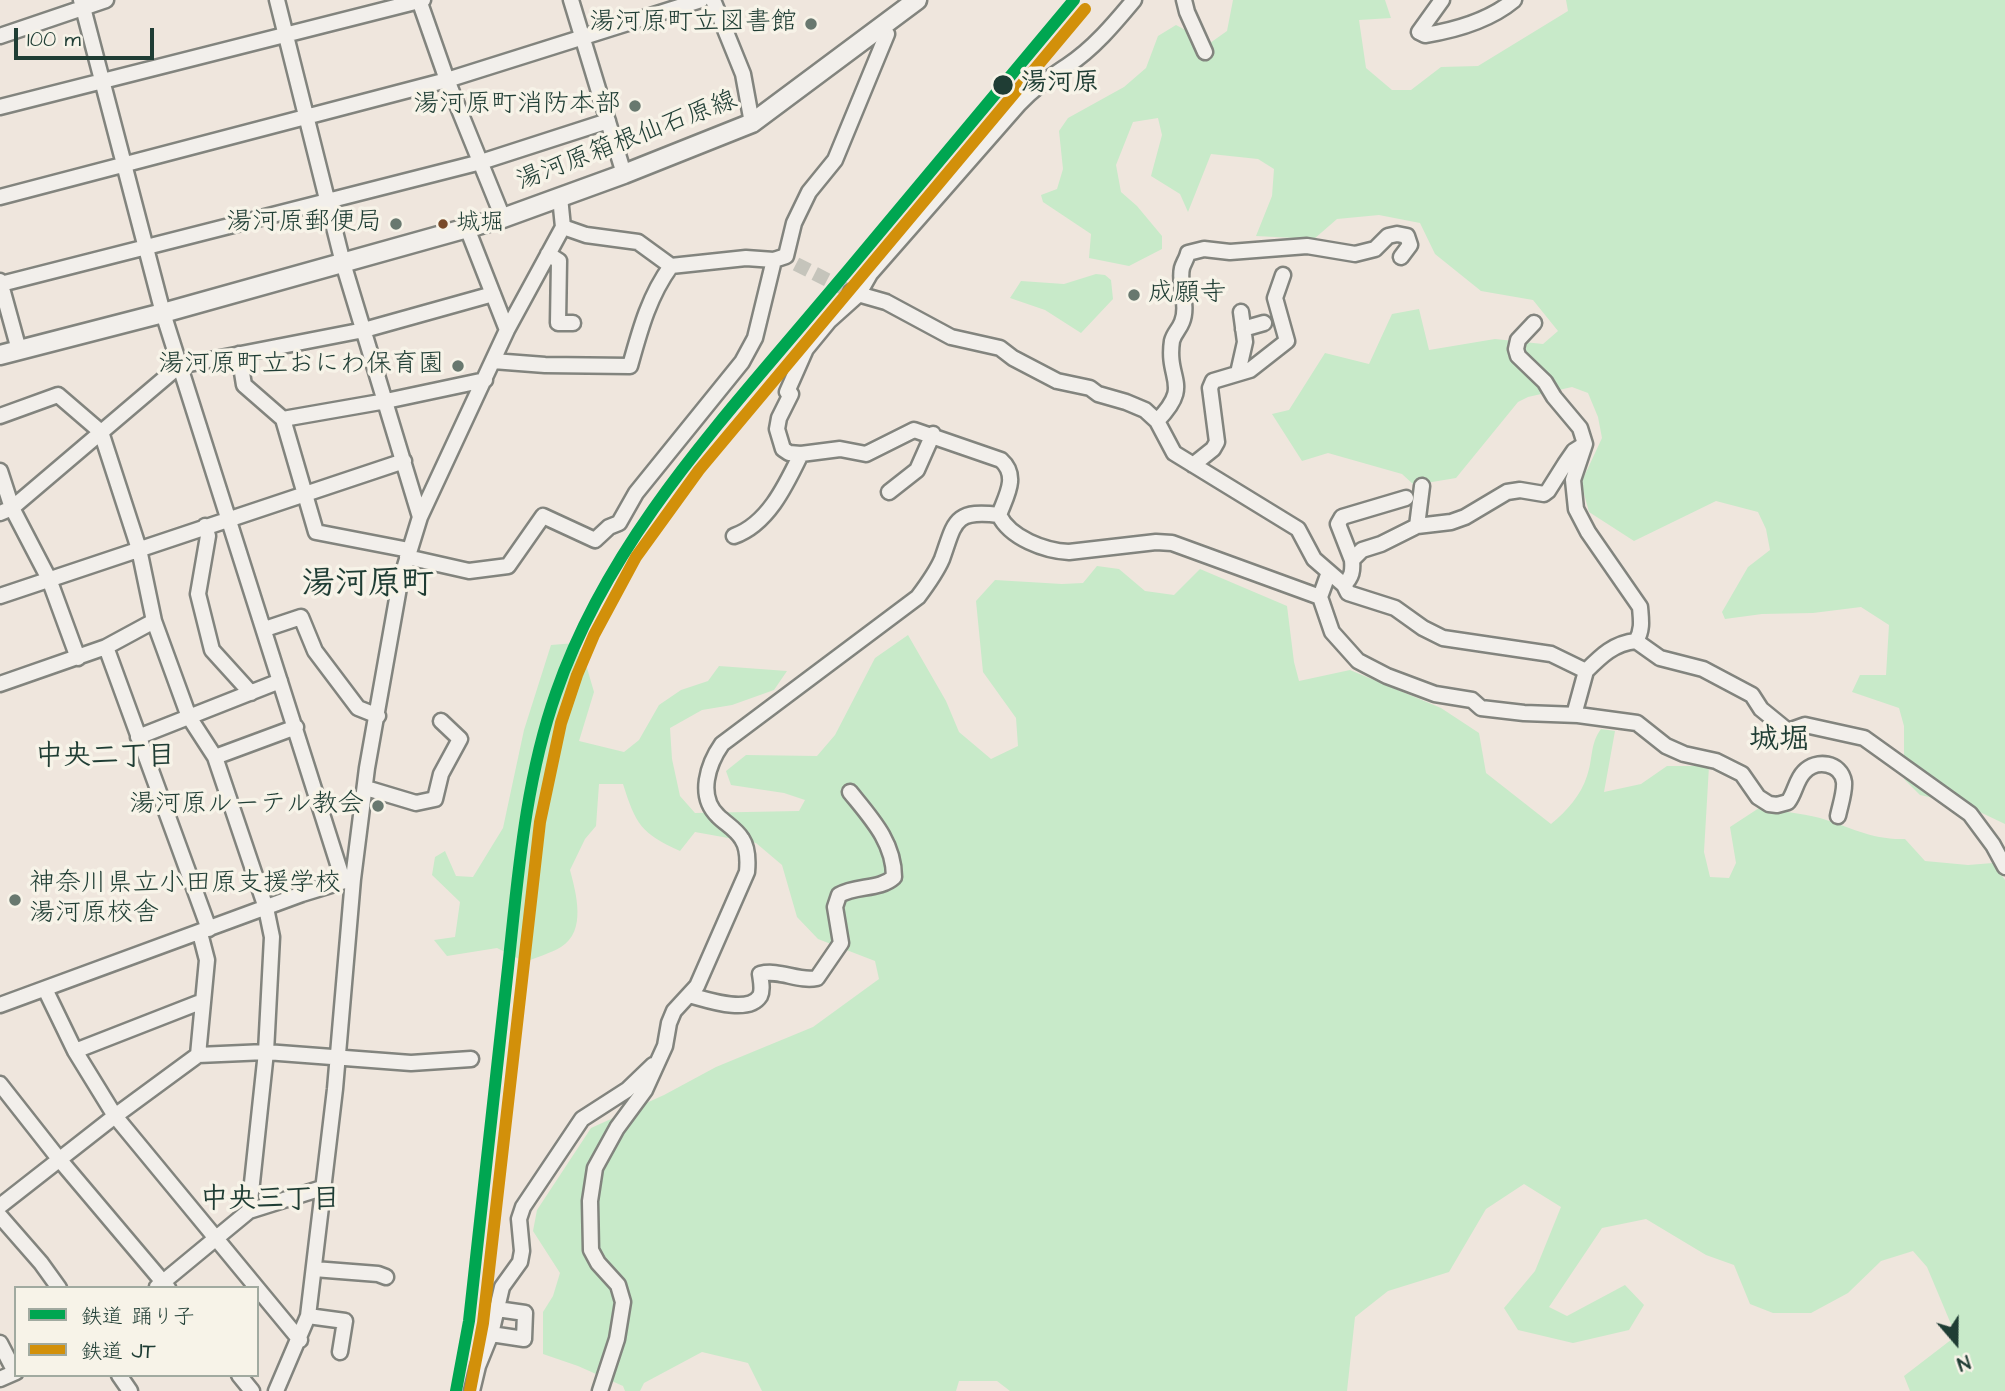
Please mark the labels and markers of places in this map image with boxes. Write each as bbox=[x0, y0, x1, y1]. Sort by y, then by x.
place label: 湯河原町立図書館 bbox=[589, 8, 797, 40]
marker: 湯河原町立図書館 bbox=[803, 16, 819, 32]
place label: 湯河原 bbox=[1021, 69, 1099, 101]
marker: 湯河原 bbox=[991, 73, 1015, 97]
place label: 湯河原町消防本部 bbox=[413, 90, 621, 122]
marker: 湯河原町消防本部 bbox=[627, 98, 643, 114]
place label: 湯河原郵便局 bbox=[226, 208, 382, 240]
place label: 城堀 bbox=[456, 210, 504, 238]
marker: 湯河原郵便局 bbox=[388, 216, 404, 232]
marker: 城堀 bbox=[436, 217, 450, 231]
place label: 成願寺 bbox=[1148, 279, 1226, 311]
marker: 成願寺 bbox=[1126, 287, 1142, 303]
place label: 湯河原町立おにわ保育園 bbox=[158, 350, 444, 382]
marker: 湯河原町立おにわ保育園 bbox=[450, 358, 466, 374]
place label: 湯河原ルーテル教会 bbox=[129, 790, 364, 822]
marker: 湯河原ルーテル教会 bbox=[370, 798, 386, 814]
place label: 神奈川県立小田原支援学校 湯河原校舎 bbox=[29, 869, 341, 931]
marker: 神奈川県立小田原支援学校 湯河原校舎 bbox=[7, 892, 23, 908]

